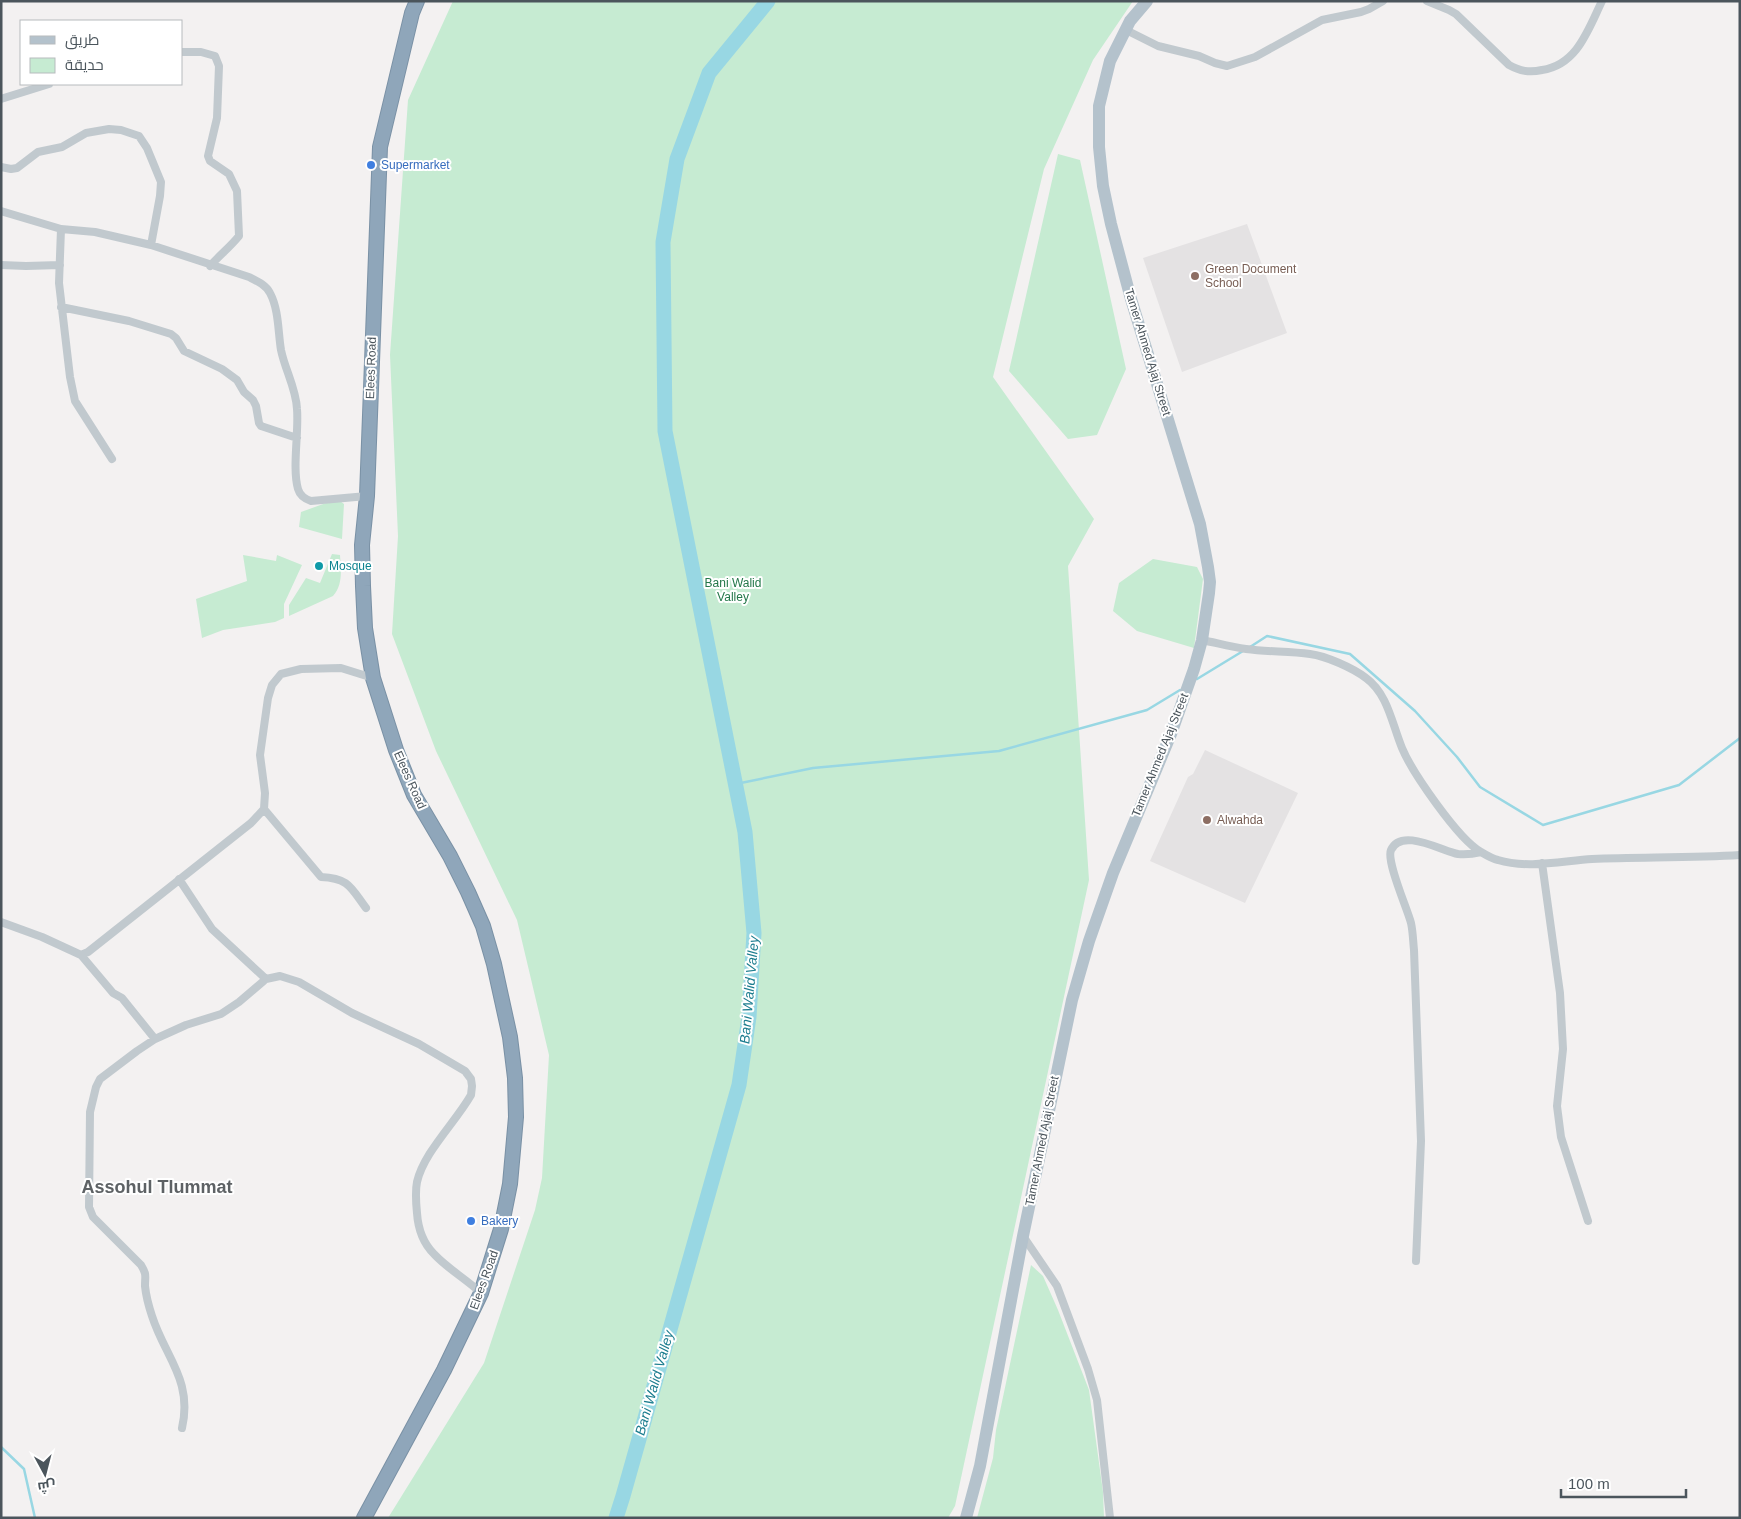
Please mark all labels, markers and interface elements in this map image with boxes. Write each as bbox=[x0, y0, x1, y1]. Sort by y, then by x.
legend bbox=[20, 20, 182, 85]
text: طريق bbox=[65, 31, 99, 50]
text: حديقة bbox=[65, 56, 104, 73]
place label: Supermarket bbox=[381, 158, 450, 172]
marker: Supermarket bbox=[365, 159, 377, 171]
place label: Green Document School bbox=[1205, 262, 1297, 290]
marker: Green Document School bbox=[1189, 270, 1201, 282]
street label: Tamer Ahmed Ajaj Street bbox=[1122, 287, 1174, 418]
street label: Elees Road bbox=[363, 337, 379, 399]
place label: Mosque bbox=[329, 559, 372, 573]
marker: Mosque bbox=[313, 560, 325, 572]
park label: Bani Walid Valley bbox=[705, 576, 761, 604]
street label: Tamer Ahmed Ajaj Street bbox=[1129, 691, 1191, 819]
street label: Elees Road bbox=[391, 749, 429, 811]
place label: Alwahda bbox=[1217, 813, 1263, 827]
marker: Alwahda bbox=[1201, 814, 1213, 826]
water label: Bani Walid Valley bbox=[736, 934, 762, 1045]
street label: Tamer Ahmed Ajaj Street bbox=[1023, 1074, 1062, 1207]
district label: Assohul Tlummat bbox=[81, 1177, 233, 1197]
place label: Bakery bbox=[481, 1214, 518, 1228]
marker: Bakery bbox=[465, 1215, 477, 1227]
street label: Elees Road bbox=[467, 1248, 501, 1312]
water label: Bani Walid Valley bbox=[631, 1328, 677, 1437]
north arrow bbox=[20, 1449, 70, 1499]
scale bar bbox=[1561, 1466, 1686, 1498]
text: 100 m bbox=[1568, 1475, 1610, 1492]
text: ش bbox=[37, 1477, 56, 1496]

